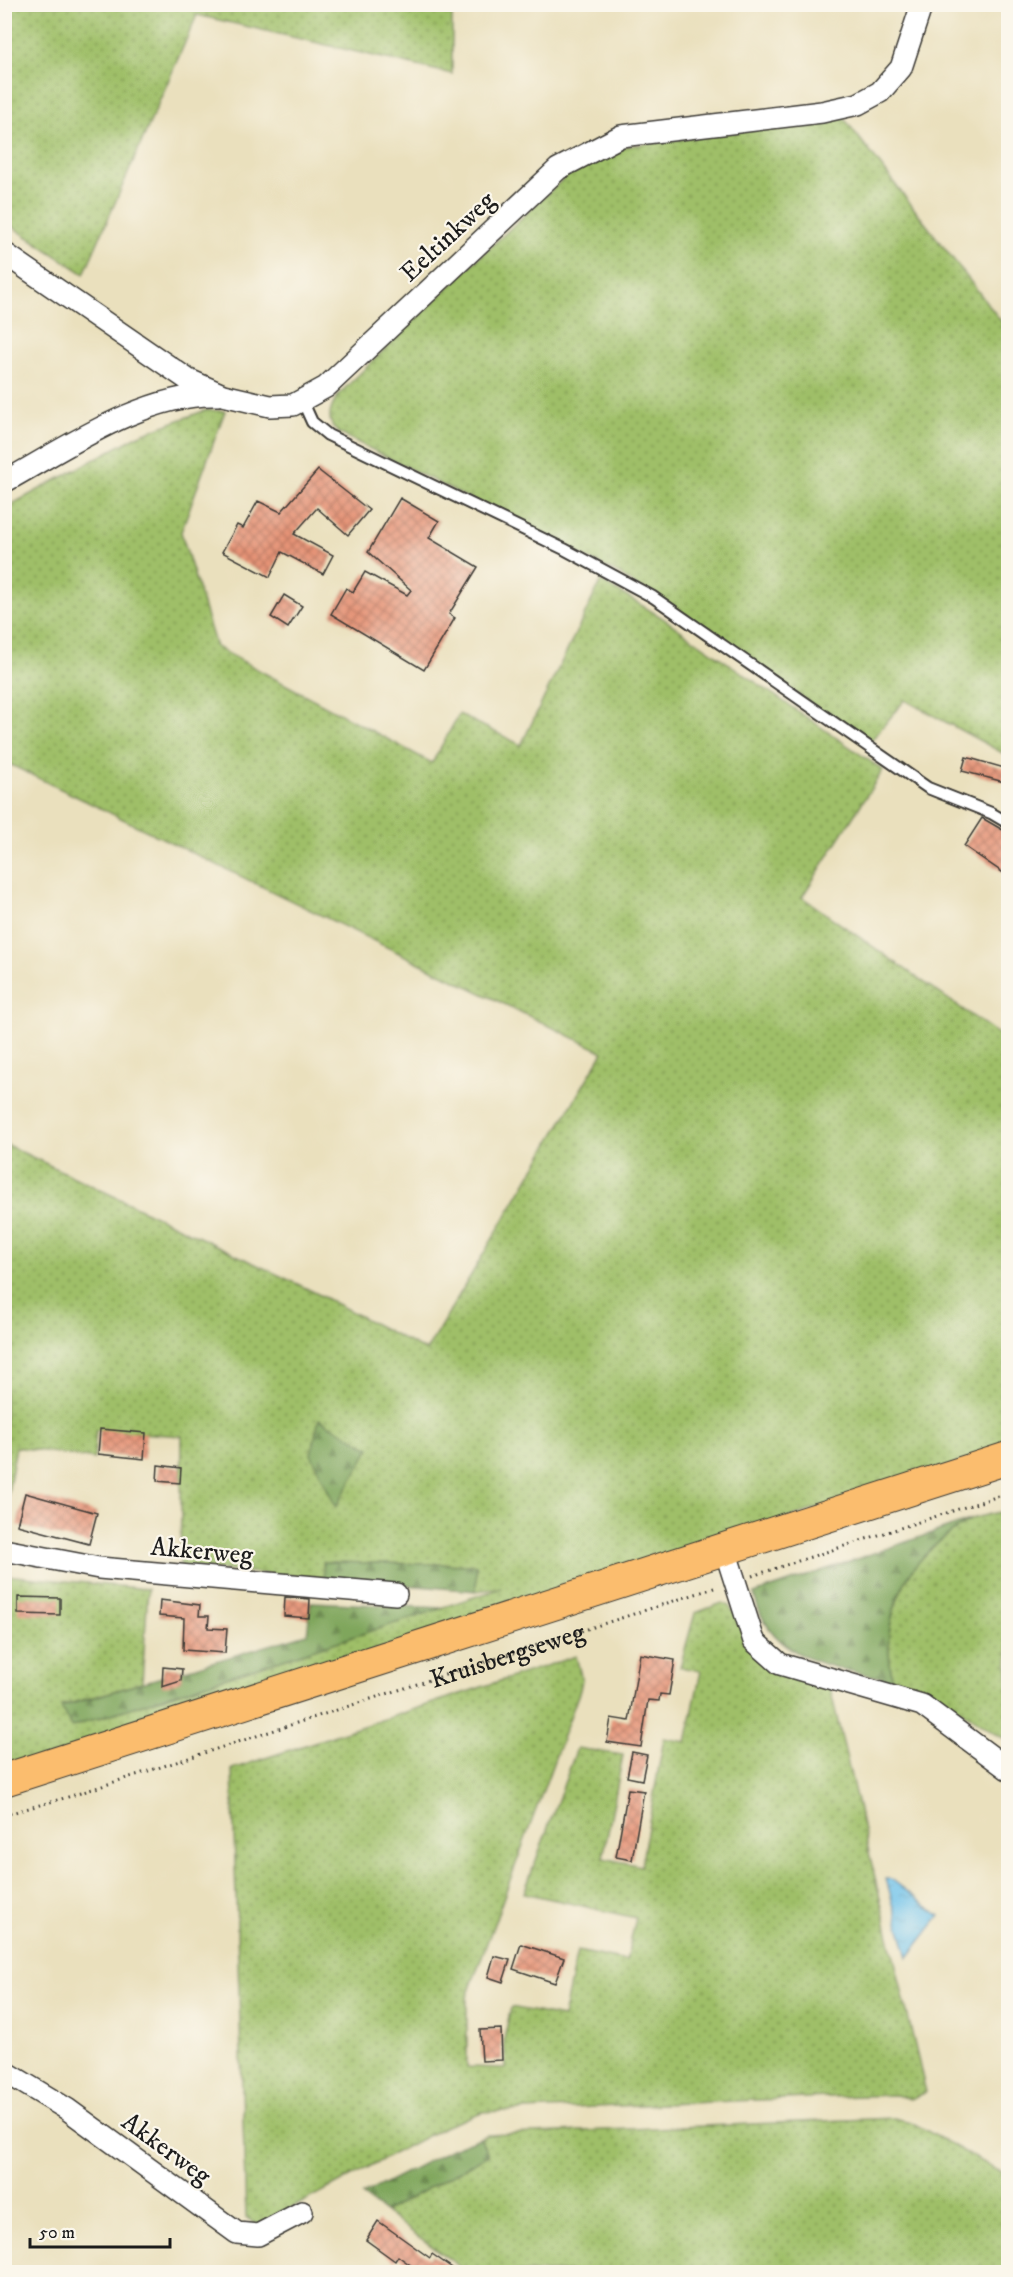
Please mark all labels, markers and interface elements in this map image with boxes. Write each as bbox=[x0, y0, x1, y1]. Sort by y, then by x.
street label: Eeltinkweg bbox=[393, 184, 503, 290]
street label: Akkerweg bbox=[149, 1531, 255, 1572]
street label: Kruisbergseweg bbox=[426, 1616, 589, 1697]
street label: Akkerweg bbox=[115, 2106, 218, 2193]
scale bar bbox=[30, 2211, 170, 2249]
text: 50 m bbox=[39, 2222, 75, 2244]

